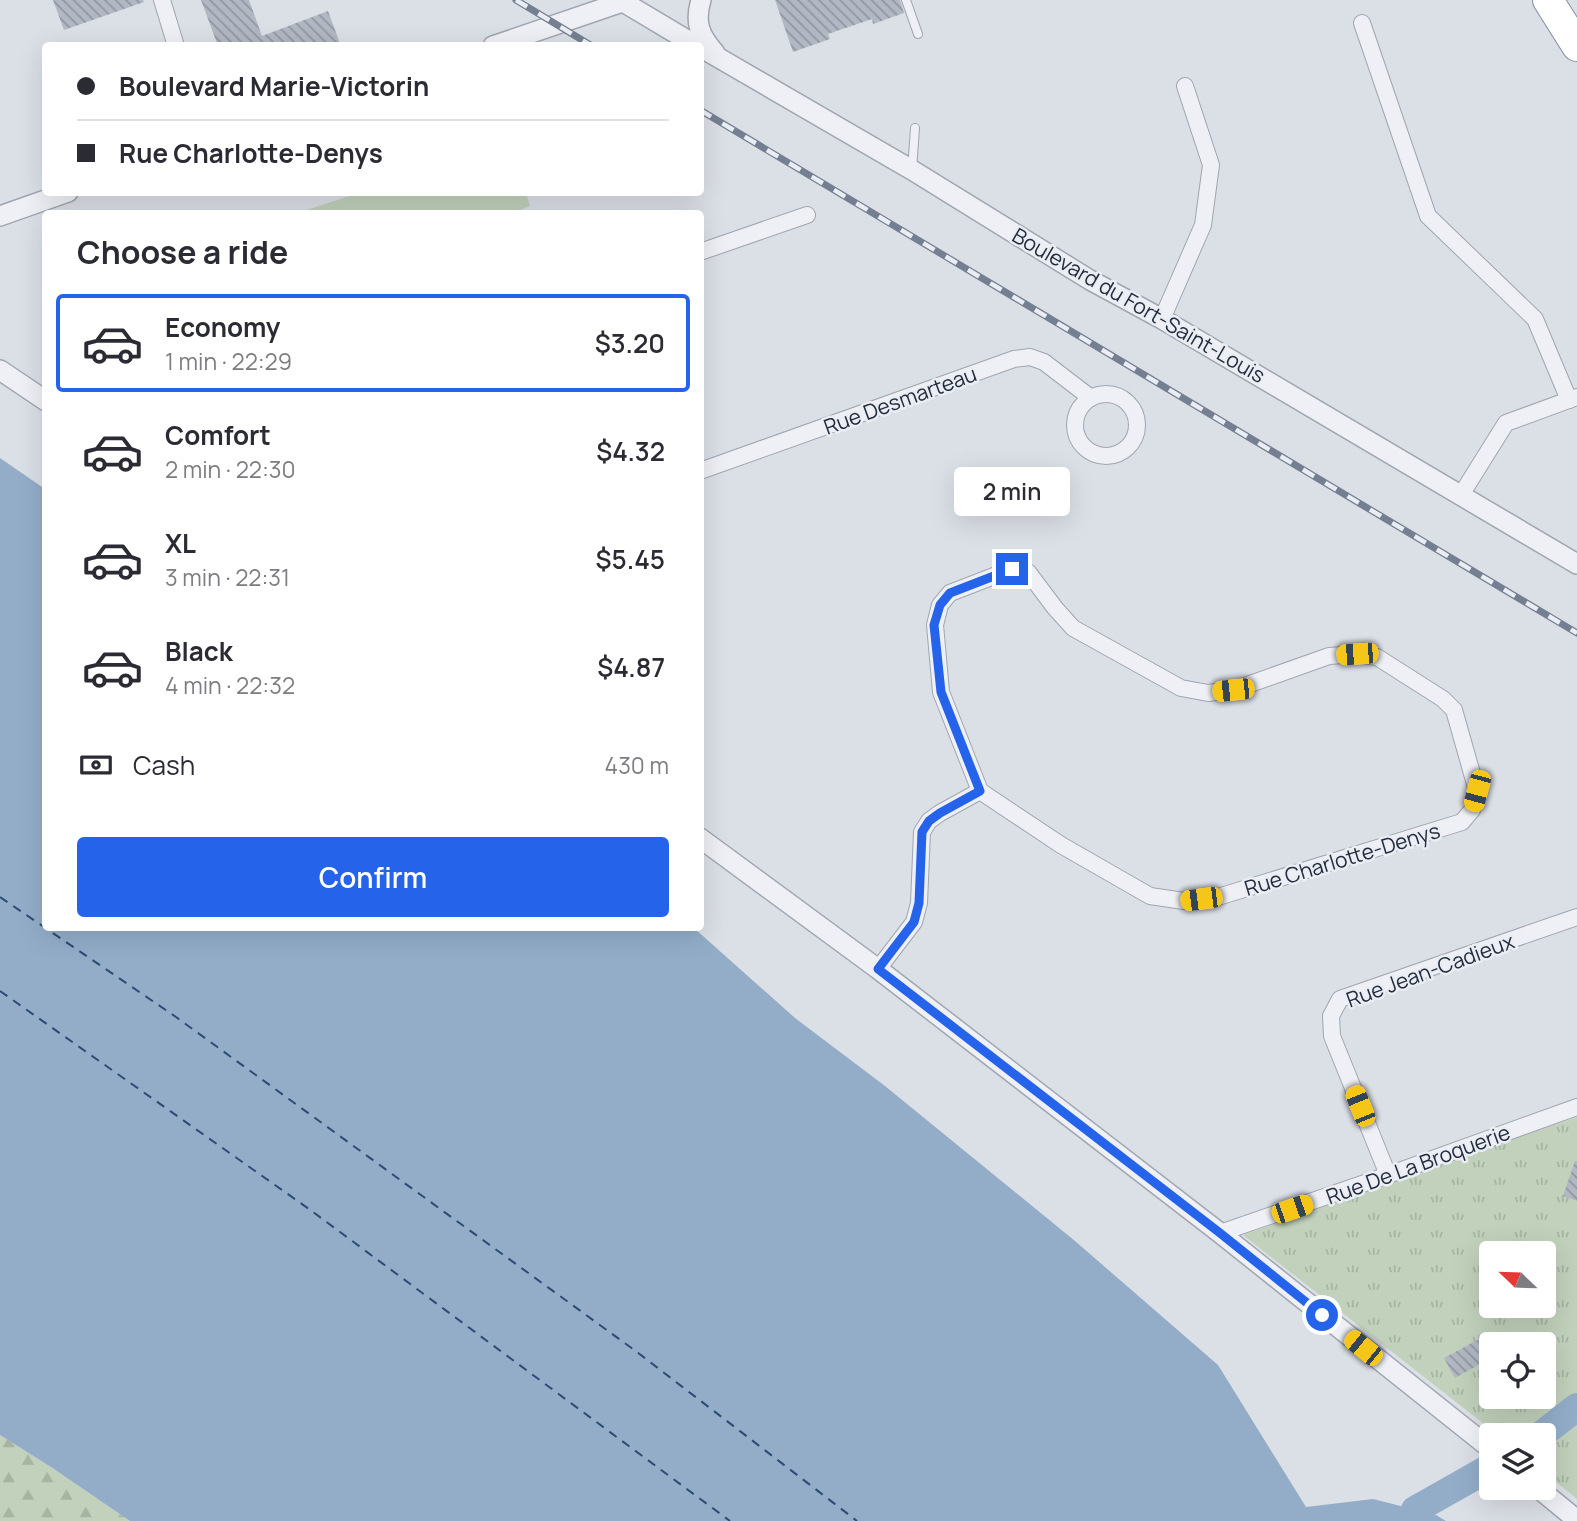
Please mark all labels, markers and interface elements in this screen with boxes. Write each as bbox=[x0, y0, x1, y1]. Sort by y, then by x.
text: Boulevard Marie-Victorin bbox=[119, 68, 429, 104]
text: Rue Charlotte-Denys bbox=[119, 135, 383, 171]
street label: Boulevard du Fort-Saint-Louis bbox=[1007, 221, 1271, 389]
text: Choose a ride bbox=[77, 230, 288, 274]
text: Economy bbox=[165, 309, 280, 345]
icon: car bbox=[81, 312, 144, 375]
text: $3.20 bbox=[595, 325, 665, 361]
text: 1 min · 22:29 bbox=[165, 345, 292, 377]
street label: Rue Desmarteau bbox=[820, 359, 980, 441]
text: Comfort bbox=[165, 417, 271, 453]
icon: car bbox=[81, 420, 144, 483]
text: $4.32 bbox=[596, 433, 665, 469]
text: 2 min · 22:30 bbox=[165, 453, 296, 485]
callout: 2 min bbox=[954, 468, 1070, 516]
text: 2 min bbox=[983, 475, 1041, 507]
text: XL bbox=[165, 525, 196, 561]
icon: car bbox=[81, 528, 144, 591]
text: $5.45 bbox=[596, 541, 665, 577]
route end bbox=[996, 553, 1028, 585]
text: 3 min · 22:31 bbox=[165, 561, 290, 593]
text: Black bbox=[165, 633, 233, 669]
icon: car bbox=[81, 636, 144, 699]
car bbox=[1336, 642, 1379, 666]
text: $4.87 bbox=[597, 649, 665, 685]
text: 4 min · 22:32 bbox=[165, 669, 295, 701]
car bbox=[1212, 677, 1255, 703]
icon: cash bbox=[77, 746, 115, 784]
text: Cash bbox=[133, 747, 195, 783]
text: 430 m bbox=[605, 749, 669, 781]
car bbox=[1462, 768, 1493, 814]
street label: Rue Charlotte-Denys bbox=[1241, 816, 1443, 902]
button: Confirm bbox=[77, 837, 669, 917]
car bbox=[1179, 886, 1224, 912]
street label: Rue Jean-Cadieux bbox=[1342, 927, 1518, 1013]
car bbox=[1343, 1083, 1378, 1129]
street label: Rue De La Broquerie bbox=[1322, 1118, 1514, 1210]
car bbox=[1269, 1192, 1316, 1226]
north arrow bbox=[1479, 1241, 1556, 1318]
map controls bbox=[1479, 1241, 1556, 1500]
route start bbox=[1306, 1299, 1338, 1331]
car bbox=[1341, 1327, 1386, 1369]
button: locate bbox=[1479, 1332, 1556, 1409]
button: layers bbox=[1479, 1423, 1556, 1500]

